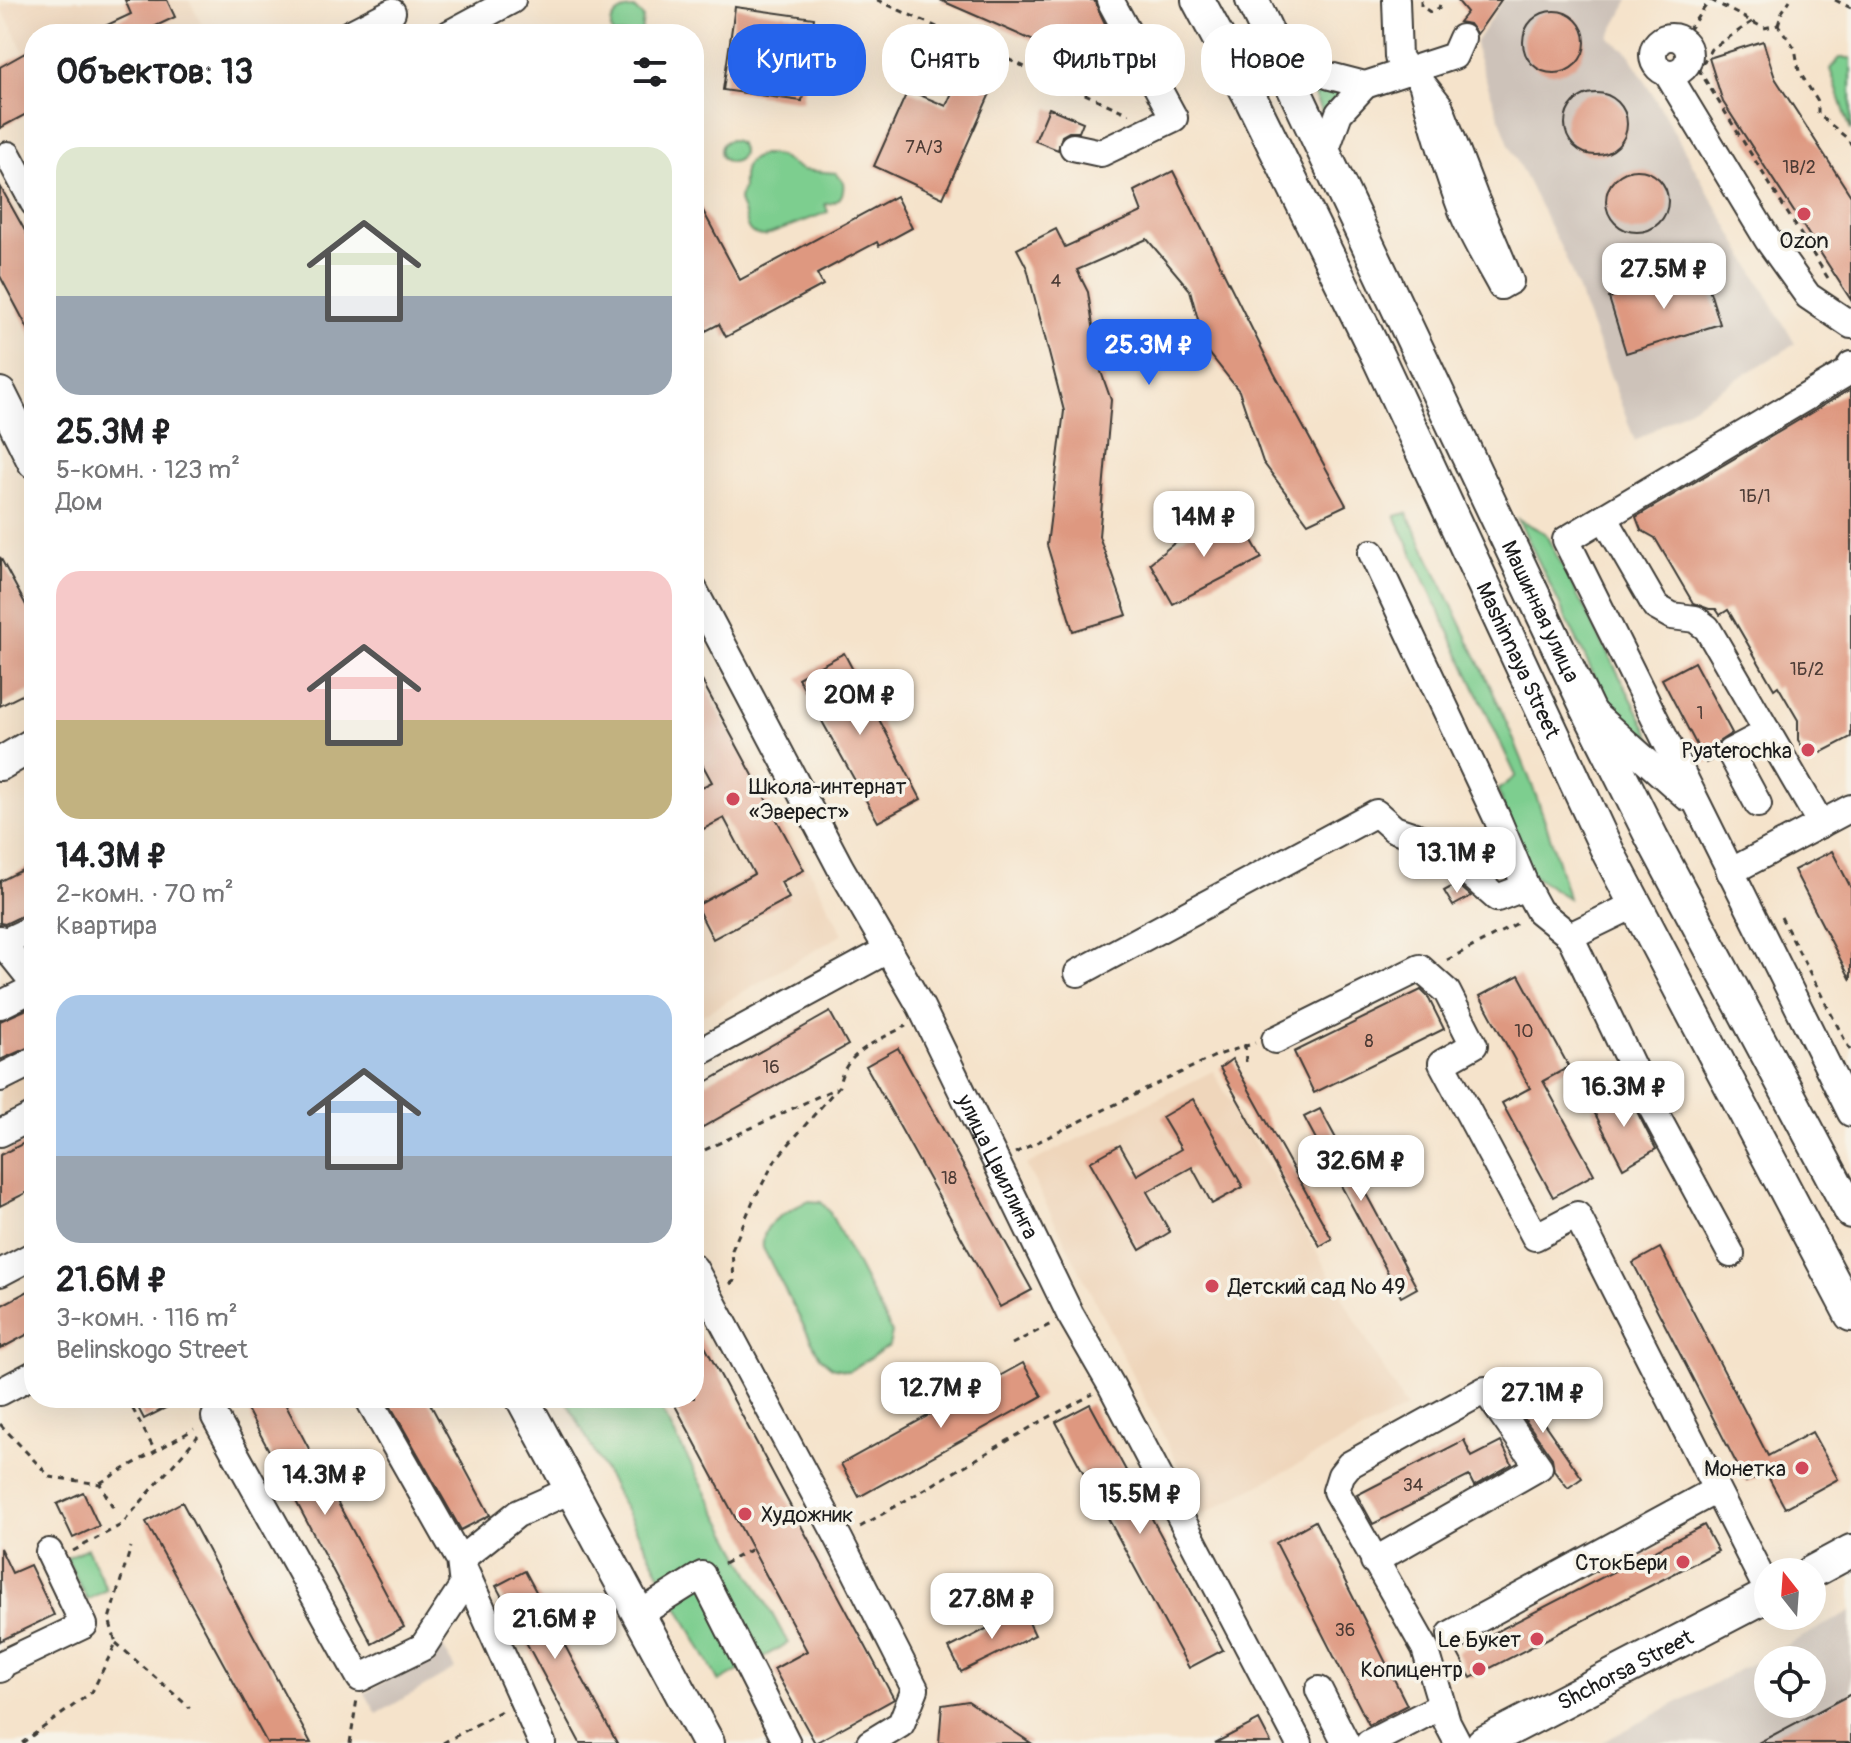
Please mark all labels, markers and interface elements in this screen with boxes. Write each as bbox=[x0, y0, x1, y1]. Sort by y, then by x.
chip: Купить bbox=[728, 24, 866, 96]
chip: Снять bbox=[882, 24, 1009, 96]
chip: Фильтры bbox=[1025, 24, 1185, 96]
chip: Новое bbox=[1201, 24, 1332, 96]
icon: filters bbox=[628, 50, 672, 94]
text: Объектов: 13 bbox=[56, 51, 253, 94]
house number: 7А/3 bbox=[905, 136, 943, 159]
house number: 1В/2 bbox=[1782, 156, 1816, 179]
icon: home bbox=[292, 199, 436, 343]
marker: Ozon bbox=[1795, 205, 1813, 223]
place label: Ozon bbox=[1779, 227, 1829, 255]
pin: 27.5M ₽ bbox=[1590, 243, 1738, 311]
text: 27.5M ₽ bbox=[1620, 253, 1708, 285]
house number: 4 bbox=[1051, 270, 1062, 293]
pin: 25.3M ₽ bbox=[1075, 319, 1223, 387]
text: 25.3M ₽ bbox=[1105, 329, 1193, 361]
text: 25.3M ₽ bbox=[56, 411, 172, 454]
text: 5-комн. · 123 m² bbox=[56, 454, 240, 486]
house number: 1Б/1 bbox=[1739, 485, 1771, 508]
text: Дом bbox=[56, 486, 103, 518]
pin: 14M ₽ bbox=[1148, 491, 1260, 559]
text: 14M ₽ bbox=[1171, 501, 1237, 533]
street label: Машинная улица bbox=[1495, 536, 1586, 687]
street label: Mashinnaya Street bbox=[1470, 578, 1566, 743]
icon: home bbox=[292, 623, 436, 767]
house number: 1Б/2 bbox=[1790, 658, 1824, 681]
pin: 20M ₽ bbox=[804, 669, 916, 737]
text: 20M ₽ bbox=[824, 679, 896, 711]
house number: 1 bbox=[1696, 702, 1704, 725]
place label: Pyaterochka bbox=[1681, 737, 1792, 765]
marker: Pyaterochka bbox=[1799, 741, 1817, 759]
place label: Школа-интернат «Эверест» bbox=[749, 773, 907, 826]
marker: Школа-интернат «Эверест» bbox=[724, 790, 742, 808]
pin: 13.1M ₽ bbox=[1383, 827, 1531, 895]
text: 14.3M ₽ bbox=[56, 835, 168, 878]
text: 13.1M ₽ bbox=[1417, 837, 1497, 869]
text: 2-комн. · 70 m² bbox=[56, 878, 234, 910]
text: Квартира bbox=[56, 910, 157, 942]
house number: 10 bbox=[1514, 1020, 1534, 1043]
house number: 8 bbox=[1364, 1030, 1374, 1053]
icon: home bbox=[292, 1047, 436, 1191]
house number: 16 bbox=[762, 1056, 780, 1079]
pin: 16.3M ₽ bbox=[1550, 1061, 1698, 1129]
text: 16.3M ₽ bbox=[1581, 1071, 1667, 1103]
street label: улица Цвиллинга bbox=[950, 1089, 1044, 1244]
pin: 32.6M ₽ bbox=[1287, 1135, 1435, 1203]
text: 32.6M ₽ bbox=[1316, 1145, 1406, 1177]
house number: 18 bbox=[941, 1167, 957, 1190]
text: 21.6M ₽ bbox=[56, 1259, 168, 1302]
place label: Детский сад № 49 bbox=[1227, 1273, 1406, 1301]
marker: Детский сад № 49 bbox=[1203, 1277, 1221, 1295]
text: 3-комн. · 116 m² bbox=[56, 1302, 238, 1334]
text: Belinskogo Street bbox=[56, 1334, 248, 1366]
pin: 12.7M ₽ bbox=[867, 1362, 1015, 1430]
pin: 27.1M ₽ bbox=[1469, 1367, 1617, 1435]
text: 12.7M ₽ bbox=[899, 1372, 983, 1404]
text: 27.1M ₽ bbox=[1501, 1377, 1585, 1409]
pin: 14.3M ₽ bbox=[251, 1449, 399, 1517]
place label: Монетка bbox=[1704, 1455, 1786, 1483]
text: 14.3M ₽ bbox=[282, 1459, 368, 1491]
marker: Монетка bbox=[1793, 1459, 1811, 1477]
pin: 15.5M ₽ bbox=[1066, 1468, 1214, 1536]
house number: 34 bbox=[1403, 1474, 1424, 1497]
text: 15.5M ₽ bbox=[1098, 1478, 1182, 1510]
place label: Художник bbox=[761, 1501, 853, 1529]
marker: Художник bbox=[736, 1505, 754, 1523]
place label: СтокБери bbox=[1575, 1549, 1667, 1577]
marker: СтокБери bbox=[1674, 1553, 1692, 1571]
north arrow bbox=[1754, 1558, 1826, 1630]
map controls bbox=[1754, 1558, 1826, 1718]
pin: 27.8M ₽ bbox=[918, 1573, 1066, 1641]
text: 27.8M ₽ bbox=[948, 1583, 1036, 1615]
pin: 21.6M ₽ bbox=[481, 1593, 629, 1661]
text: 21.6M ₽ bbox=[512, 1603, 598, 1635]
house number: 36 bbox=[1335, 1619, 1355, 1642]
street label: Shchorsa Street bbox=[1553, 1623, 1698, 1717]
place label: Le Букет bbox=[1437, 1626, 1521, 1654]
marker: Le Букет bbox=[1528, 1630, 1546, 1648]
button: locate bbox=[1754, 1646, 1826, 1718]
place label: Копицентр bbox=[1361, 1656, 1463, 1684]
marker: Копицентр bbox=[1470, 1660, 1488, 1678]

